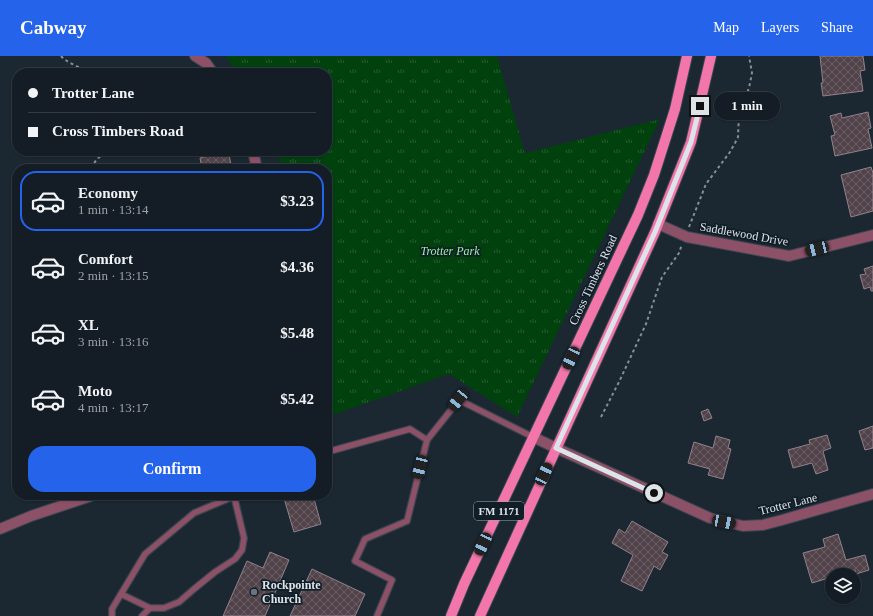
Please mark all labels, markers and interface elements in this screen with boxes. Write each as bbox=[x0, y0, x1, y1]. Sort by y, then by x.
text: Cabway bbox=[20, 17, 87, 38]
text: Map bbox=[713, 20, 739, 35]
text: Layers bbox=[761, 20, 799, 35]
text: Share bbox=[821, 20, 853, 35]
text: Trotter Lane bbox=[52, 85, 134, 101]
callout: 1 min bbox=[714, 92, 780, 120]
route end bbox=[691, 97, 709, 115]
text: 1 min bbox=[731, 98, 763, 113]
text: Cross Timbers Road bbox=[52, 123, 184, 139]
icon: car bbox=[30, 183, 66, 219]
text: Economy bbox=[78, 185, 138, 201]
text: $3.23 bbox=[280, 193, 314, 209]
text: 1 min · 13:14 bbox=[78, 202, 148, 217]
street label: Saddlewood Drive bbox=[699, 219, 789, 249]
street label: Cross Timbers Road bbox=[566, 233, 620, 327]
car bbox=[804, 240, 830, 258]
park label: Trotter Park bbox=[420, 244, 480, 258]
icon: car bbox=[30, 249, 66, 285]
text: Comfort bbox=[78, 251, 133, 267]
text: $4.36 bbox=[280, 259, 314, 275]
text: 2 min · 13:15 bbox=[78, 268, 148, 283]
icon: car bbox=[30, 315, 66, 351]
text: XL bbox=[78, 317, 99, 333]
text: $5.48 bbox=[280, 325, 314, 341]
text: 3 min · 13:16 bbox=[78, 334, 148, 349]
car bbox=[560, 345, 582, 371]
icon: car bbox=[30, 381, 66, 417]
text: Moto bbox=[78, 383, 112, 399]
car bbox=[446, 387, 470, 413]
text: $5.42 bbox=[280, 391, 314, 407]
text: 4 min · 13:17 bbox=[78, 400, 148, 415]
button: Confirm bbox=[28, 446, 316, 492]
car bbox=[411, 454, 429, 480]
car bbox=[533, 461, 555, 487]
route start bbox=[645, 484, 663, 502]
street label: Trotter Lane bbox=[757, 490, 819, 518]
road number: FM 1171 bbox=[474, 502, 524, 520]
car bbox=[711, 514, 737, 530]
car bbox=[472, 531, 494, 557]
map controls bbox=[825, 568, 861, 604]
button: layers bbox=[825, 568, 861, 604]
place label: Rockpointe Church bbox=[262, 578, 321, 606]
marker: Rockpointe Church bbox=[249, 587, 259, 597]

